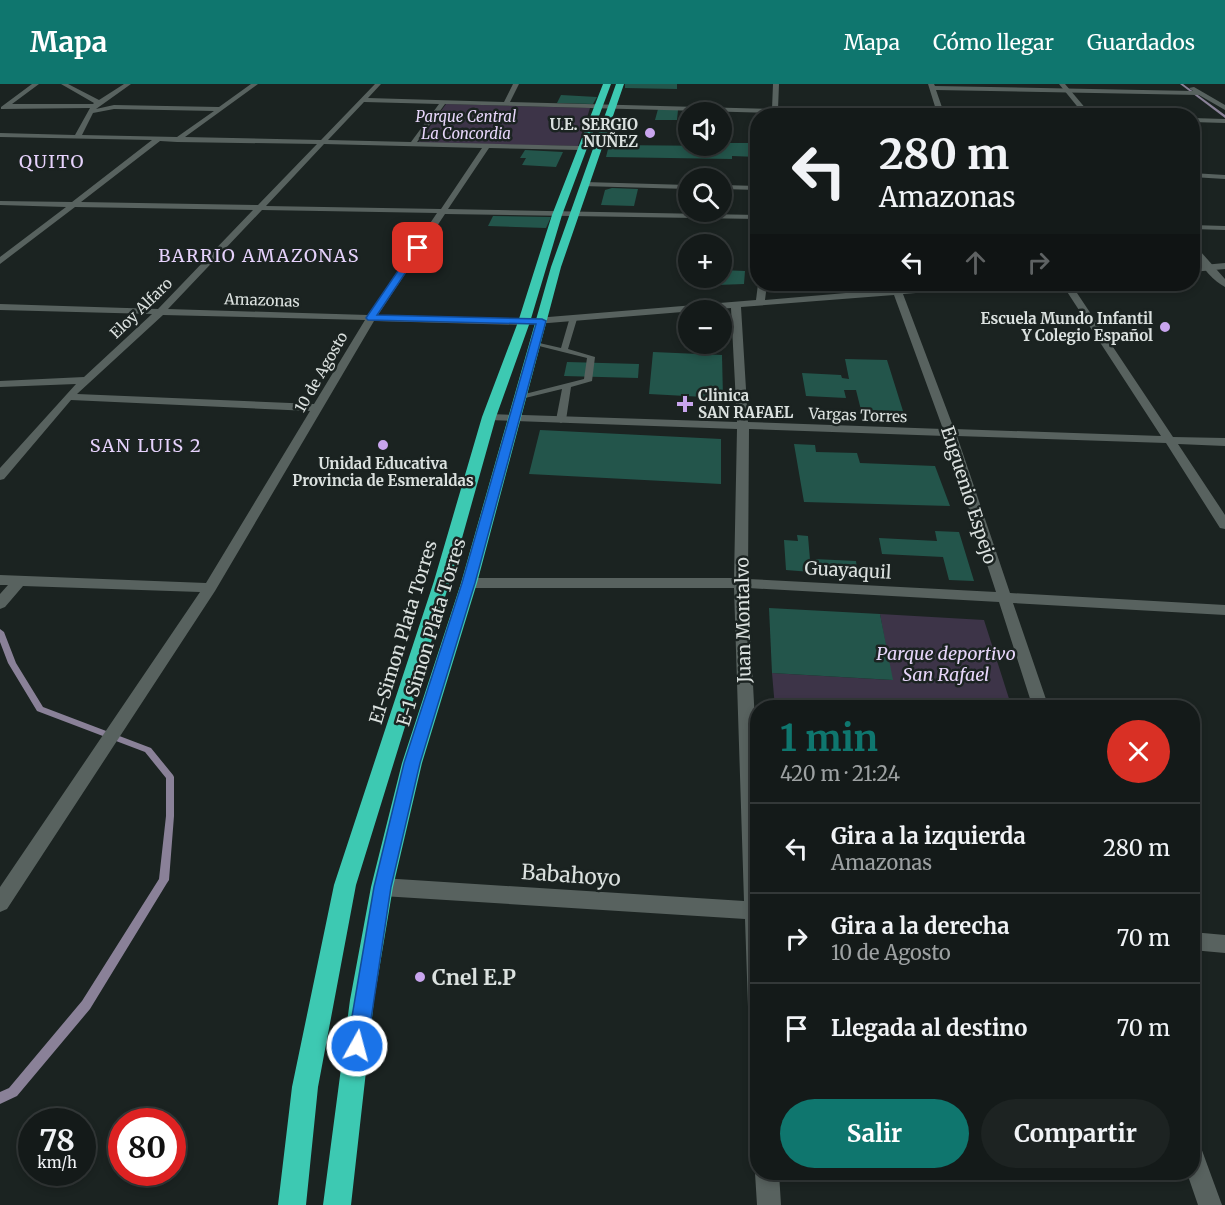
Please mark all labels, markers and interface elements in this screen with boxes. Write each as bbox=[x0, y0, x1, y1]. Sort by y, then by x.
text: Mapa bbox=[30, 24, 107, 60]
text: Mapa bbox=[844, 29, 900, 56]
text: Cómo llegar bbox=[933, 29, 1054, 56]
text: Guardados bbox=[1087, 29, 1195, 56]
map controls bbox=[678, 102, 732, 354]
button: sound bbox=[678, 102, 732, 156]
park label: Parque Central La Concordia bbox=[416, 107, 516, 143]
place label: U.E. SERGIO NUÑEZ bbox=[550, 115, 638, 151]
marker: U.E. SERGIO NUÑEZ bbox=[643, 126, 657, 140]
text: 280 m bbox=[879, 128, 1009, 180]
icon: left bbox=[780, 132, 858, 210]
district label: QUITO bbox=[19, 150, 85, 173]
button: search bbox=[678, 168, 732, 222]
text: Amazonas bbox=[879, 180, 1015, 214]
pin bbox=[392, 222, 443, 273]
icon: arrive bbox=[401, 231, 434, 264]
button: + bbox=[678, 234, 732, 288]
district label: BARRIO AMAZONAS bbox=[158, 244, 360, 267]
icon: left bbox=[896, 246, 929, 279]
icon: ahead bbox=[959, 246, 992, 279]
icon: right bbox=[1022, 246, 1055, 279]
street label: Eloy Alfaro bbox=[106, 273, 176, 342]
street label: Amazonas bbox=[223, 289, 300, 311]
button: − bbox=[678, 300, 732, 354]
place label: Escuela Mundo Infantil Y Colegio Español bbox=[981, 309, 1153, 345]
marker: Escuela Mundo Infantil Y Colegio Español bbox=[1158, 320, 1172, 334]
street label: 10 de Agosto bbox=[290, 328, 352, 416]
place label: Clinica SAN RAFAEL bbox=[698, 386, 794, 422]
marker: Clinica SAN RAFAEL bbox=[676, 395, 694, 413]
street label: Vargas Torres bbox=[807, 404, 908, 426]
street label: Euguenio Espejo bbox=[936, 423, 1002, 567]
district label: SAN LUIS 2 bbox=[90, 434, 202, 457]
marker: Unidad Educativa Provincia de Esmeraldas bbox=[376, 438, 390, 452]
place label: Unidad Educativa Provincia de Esmeraldas bbox=[292, 454, 474, 490]
street label: E-1 Simon Plata Torres bbox=[391, 535, 471, 729]
street label: E1-Simon Plata Torres bbox=[364, 537, 442, 727]
street label: Guayaquil bbox=[804, 556, 892, 584]
street label: Juan Montalvo bbox=[730, 557, 756, 684]
park label: Parque deportivo San Rafael bbox=[876, 642, 1016, 686]
text: 1 min bbox=[780, 716, 878, 761]
button: close bbox=[1107, 720, 1170, 783]
text: 420 m · 21:24 bbox=[780, 761, 900, 786]
text: Gira a la izquierda bbox=[831, 822, 1026, 850]
icon: left bbox=[780, 832, 813, 865]
text: 280 m bbox=[1103, 834, 1170, 862]
text: Amazonas bbox=[831, 850, 932, 875]
street label: Babahoyo bbox=[520, 858, 622, 892]
text: Gira a la derecha bbox=[831, 912, 1009, 940]
icon: right bbox=[780, 922, 813, 955]
text: 70 m bbox=[1117, 924, 1170, 952]
text: 10 de Agosto bbox=[831, 940, 951, 965]
place label: Cnel E.P bbox=[432, 964, 516, 991]
marker: Cnel E.P bbox=[413, 970, 427, 984]
icon: arrive bbox=[780, 1012, 813, 1045]
position arrow bbox=[325, 1014, 389, 1078]
text: Llegada al destino bbox=[831, 1014, 1027, 1042]
text: 70 m bbox=[1117, 1014, 1170, 1042]
button: Salir bbox=[780, 1099, 969, 1168]
button: Compartir bbox=[981, 1099, 1170, 1168]
speed limit sign: 80 bbox=[108, 1108, 186, 1186]
text: 78 bbox=[39, 1121, 75, 1159]
text: km/h bbox=[37, 1153, 77, 1172]

